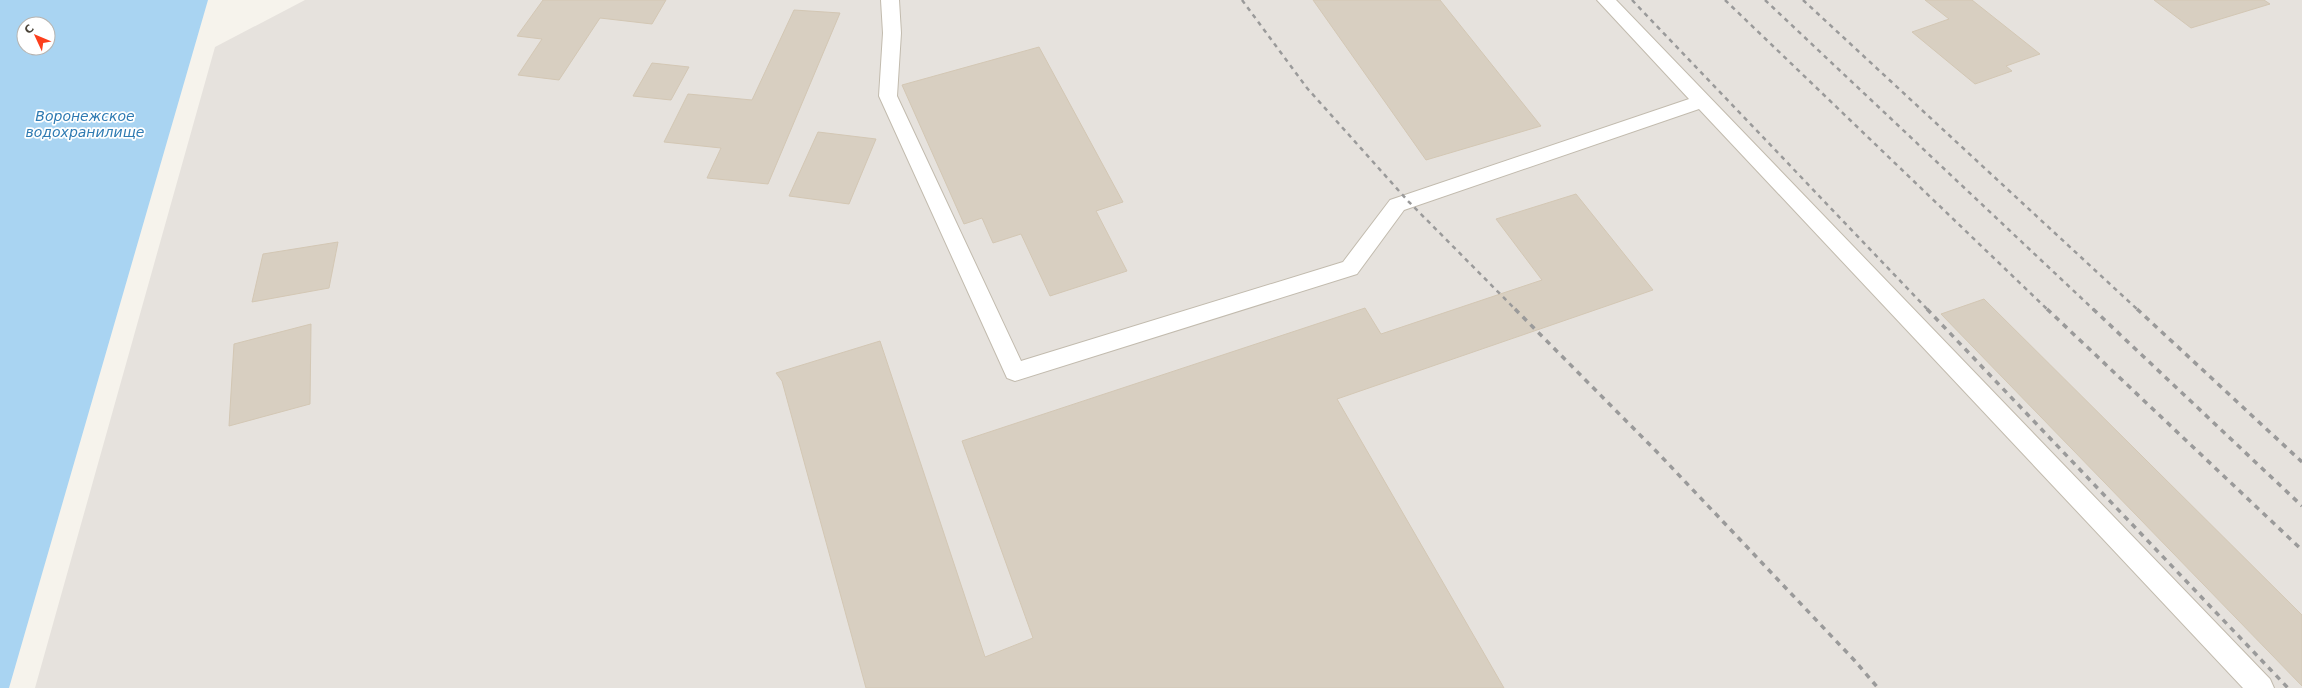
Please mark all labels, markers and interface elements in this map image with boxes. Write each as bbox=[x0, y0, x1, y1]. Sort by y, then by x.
north arrow bbox=[16, 16, 56, 56]
text: С bbox=[22, 22, 37, 37]
water label: Воронежское водохранилище bbox=[26, 108, 144, 140]

